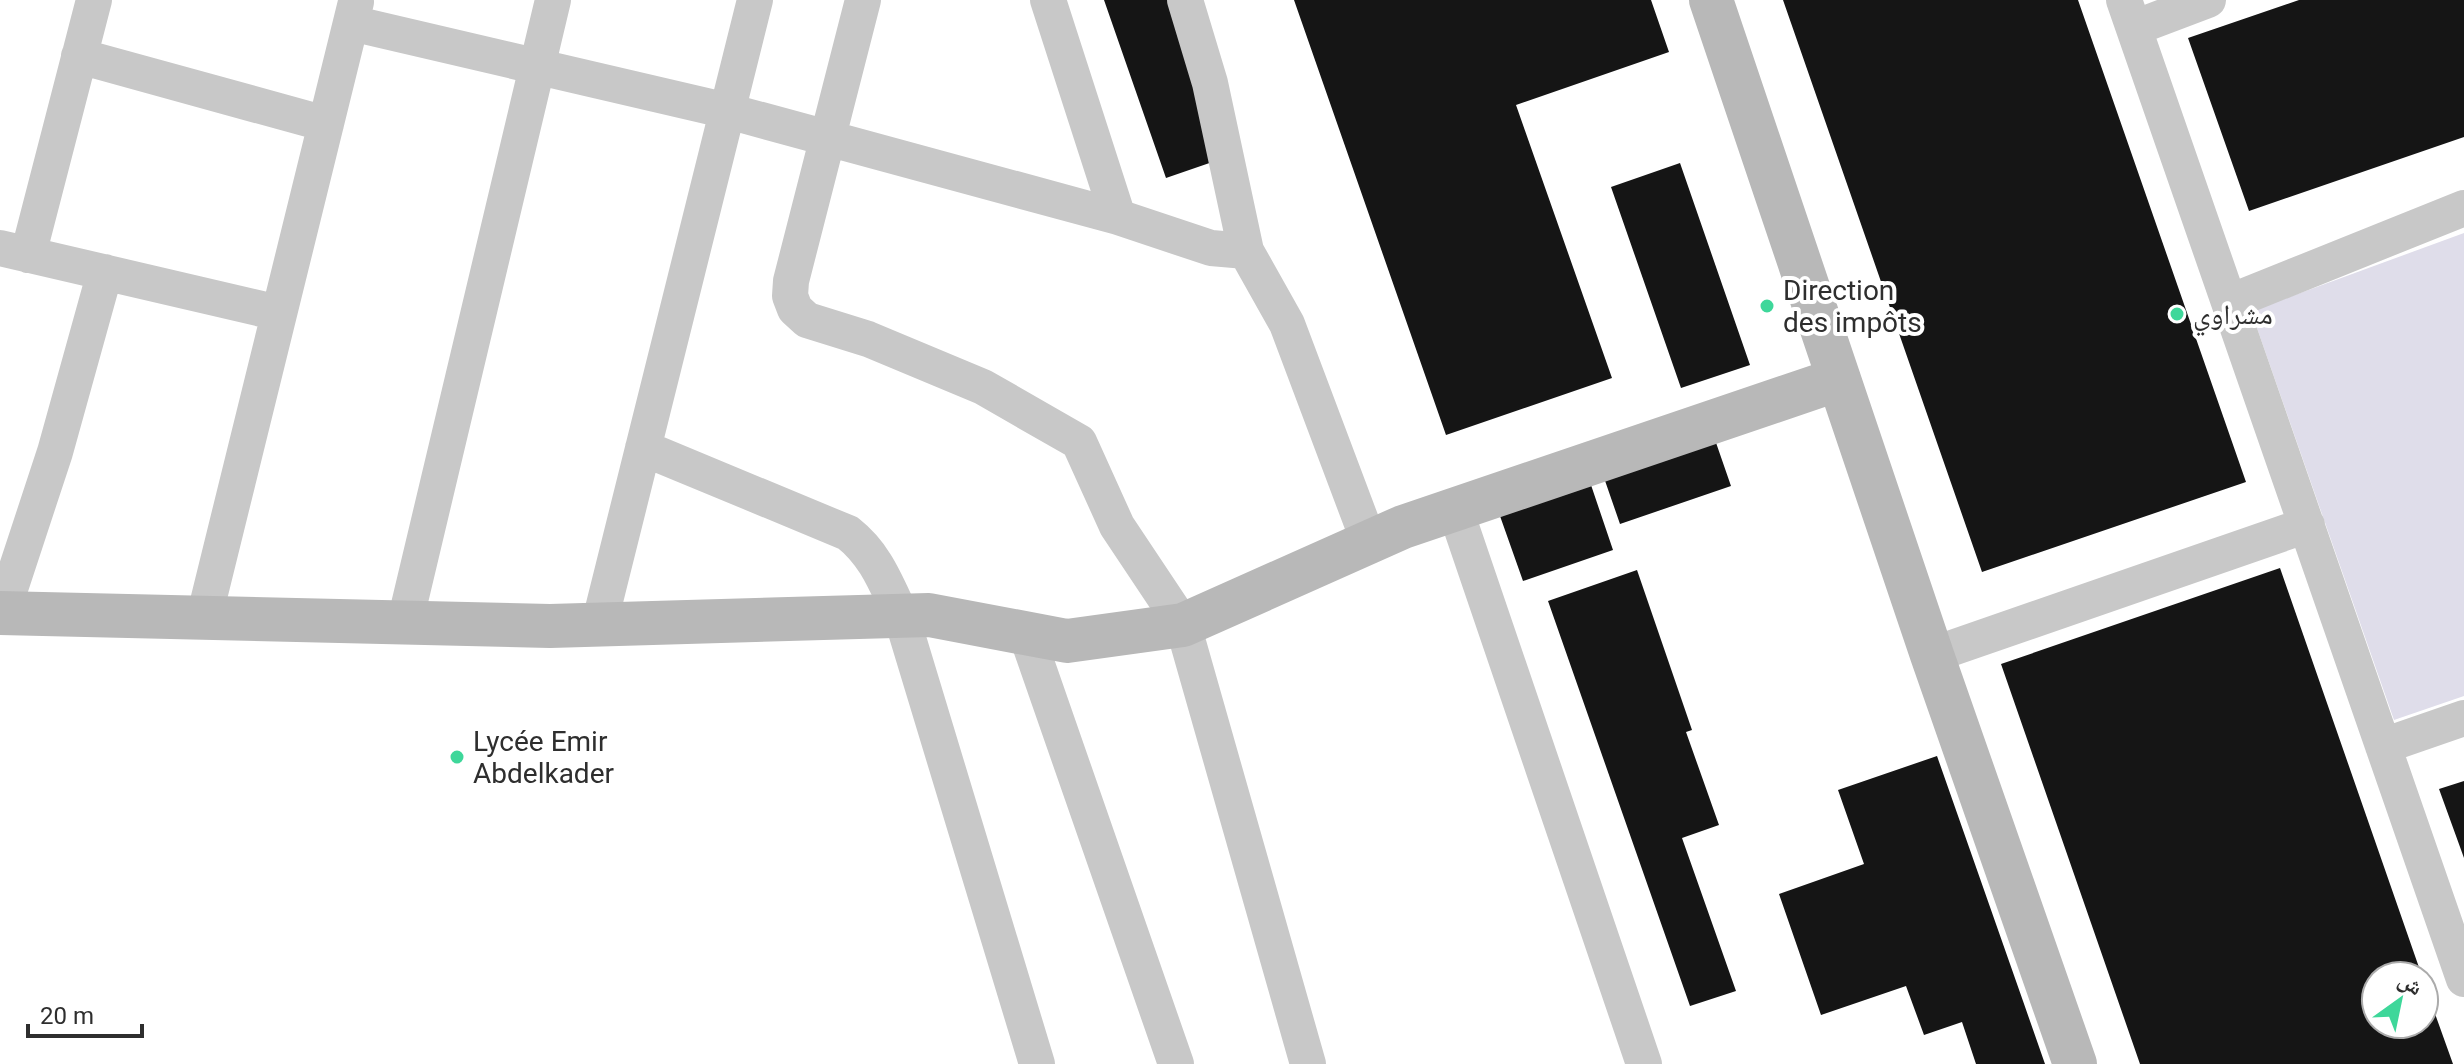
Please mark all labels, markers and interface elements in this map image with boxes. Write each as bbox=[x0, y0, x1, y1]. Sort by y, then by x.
place label: Direction des impôts bbox=[1783, 274, 1922, 339]
marker: Direction des impôts bbox=[1758, 297, 1776, 315]
place label: مشراوي bbox=[2193, 298, 2273, 337]
marker: مشراوي bbox=[2168, 305, 2186, 323]
place label: Lycée Emir Abdelkader bbox=[473, 725, 614, 790]
marker: Lycée Emir Abdelkader bbox=[448, 748, 466, 766]
north arrow bbox=[2360, 960, 2440, 1040]
text: ش bbox=[2393, 967, 2427, 1001]
scale bar bbox=[28, 988, 142, 1038]
text: 20 m bbox=[40, 1002, 94, 1030]

